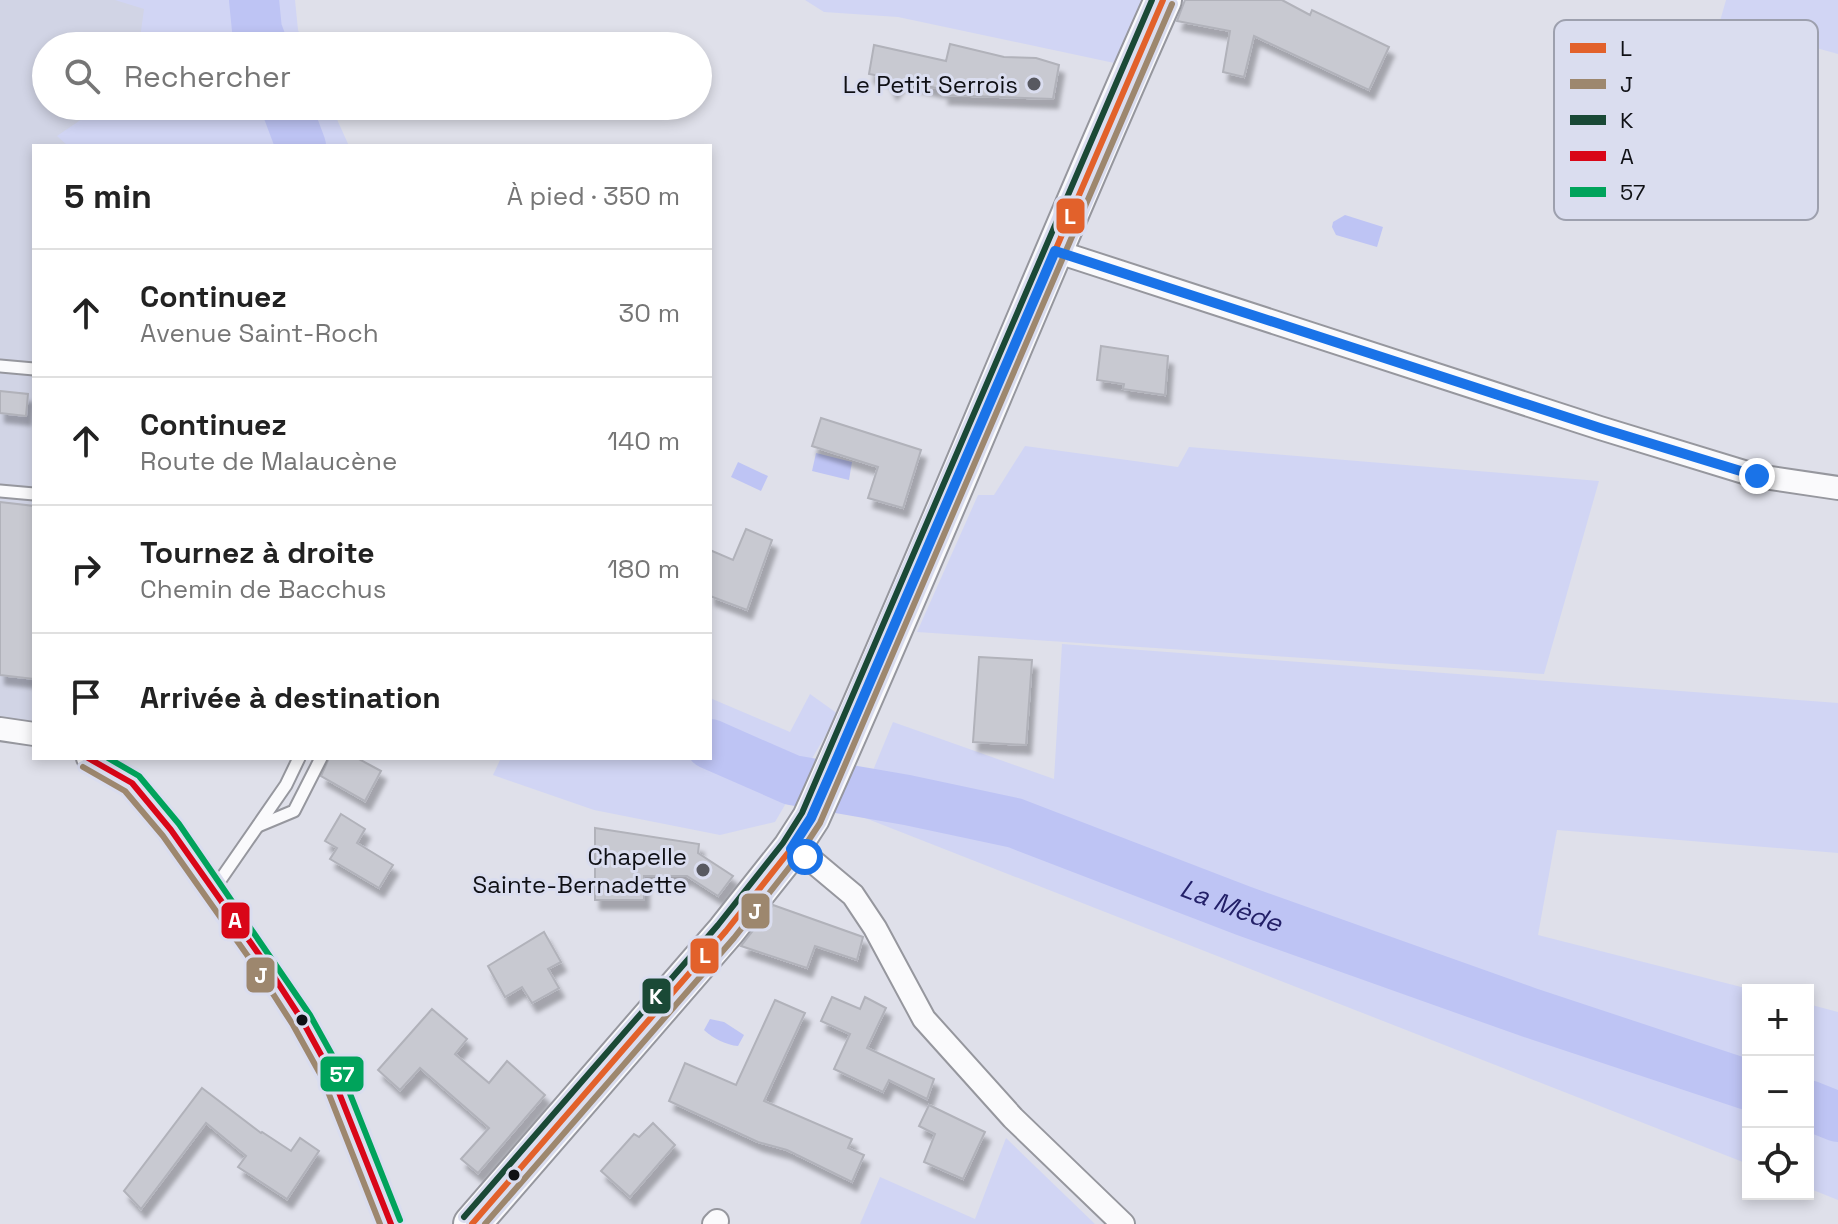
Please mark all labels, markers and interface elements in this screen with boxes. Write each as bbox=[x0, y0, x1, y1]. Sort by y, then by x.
legend bbox=[1554, 20, 1818, 220]
search box bbox=[32, 32, 712, 120]
text: L bbox=[1620, 34, 1632, 62]
icon: search bbox=[60, 54, 104, 98]
text: Rechercher bbox=[124, 57, 291, 96]
place label: Le Petit Serrois bbox=[843, 69, 1018, 100]
text: J bbox=[1620, 70, 1633, 98]
marker: Le Petit Serrois bbox=[1025, 75, 1043, 93]
text: K bbox=[1620, 106, 1634, 134]
text: A bbox=[1620, 142, 1634, 170]
text: 5 min bbox=[64, 175, 152, 218]
text: 57 bbox=[1620, 178, 1645, 206]
text: À pied · 350 m bbox=[507, 179, 680, 213]
line badge: L bbox=[1055, 197, 1086, 235]
text: L bbox=[1064, 202, 1076, 230]
text: Continuez bbox=[140, 277, 287, 316]
icon: ahead bbox=[64, 291, 108, 335]
text: 30 m bbox=[619, 296, 680, 330]
text: Avenue Saint-Roch bbox=[140, 316, 379, 350]
text: Continuez bbox=[140, 405, 287, 444]
icon: ahead bbox=[64, 419, 108, 463]
text: 140 m bbox=[607, 424, 680, 458]
text: Route de Malaucène bbox=[140, 444, 397, 478]
route end bbox=[1739, 458, 1775, 494]
text: Tournez à droite bbox=[140, 533, 374, 572]
icon: right bbox=[64, 547, 108, 591]
text: 180 m bbox=[607, 552, 680, 586]
text: Chemin de Bacchus bbox=[140, 572, 386, 606]
icon: arrive bbox=[64, 675, 108, 719]
text: Arrivée à destination bbox=[140, 678, 441, 717]
route start bbox=[787, 839, 823, 875]
place label: Chapelle Sainte-Bernadette bbox=[473, 841, 687, 900]
marker: Chapelle Sainte-Bernadette bbox=[694, 861, 712, 879]
water label: La Mède bbox=[1175, 871, 1288, 941]
line badge: J bbox=[740, 892, 771, 930]
text: J bbox=[748, 897, 762, 925]
line badge: A bbox=[220, 901, 251, 940]
text: A bbox=[228, 906, 242, 934]
line badge: L bbox=[689, 937, 720, 975]
text: L bbox=[699, 941, 711, 969]
line badge: J bbox=[245, 956, 276, 994]
text: J bbox=[254, 961, 268, 989]
line badge: K bbox=[641, 977, 672, 1015]
text: K bbox=[649, 982, 663, 1010]
map controls bbox=[1742, 984, 1814, 1200]
button: + bbox=[1742, 984, 1814, 1056]
unlabelled marker bbox=[294, 1012, 310, 1028]
line badge: 57 bbox=[319, 1055, 365, 1093]
button: − bbox=[1742, 1056, 1814, 1128]
text: 57 bbox=[329, 1060, 355, 1088]
button: locate bbox=[1742, 1128, 1814, 1200]
unlabelled marker bbox=[506, 1167, 522, 1183]

